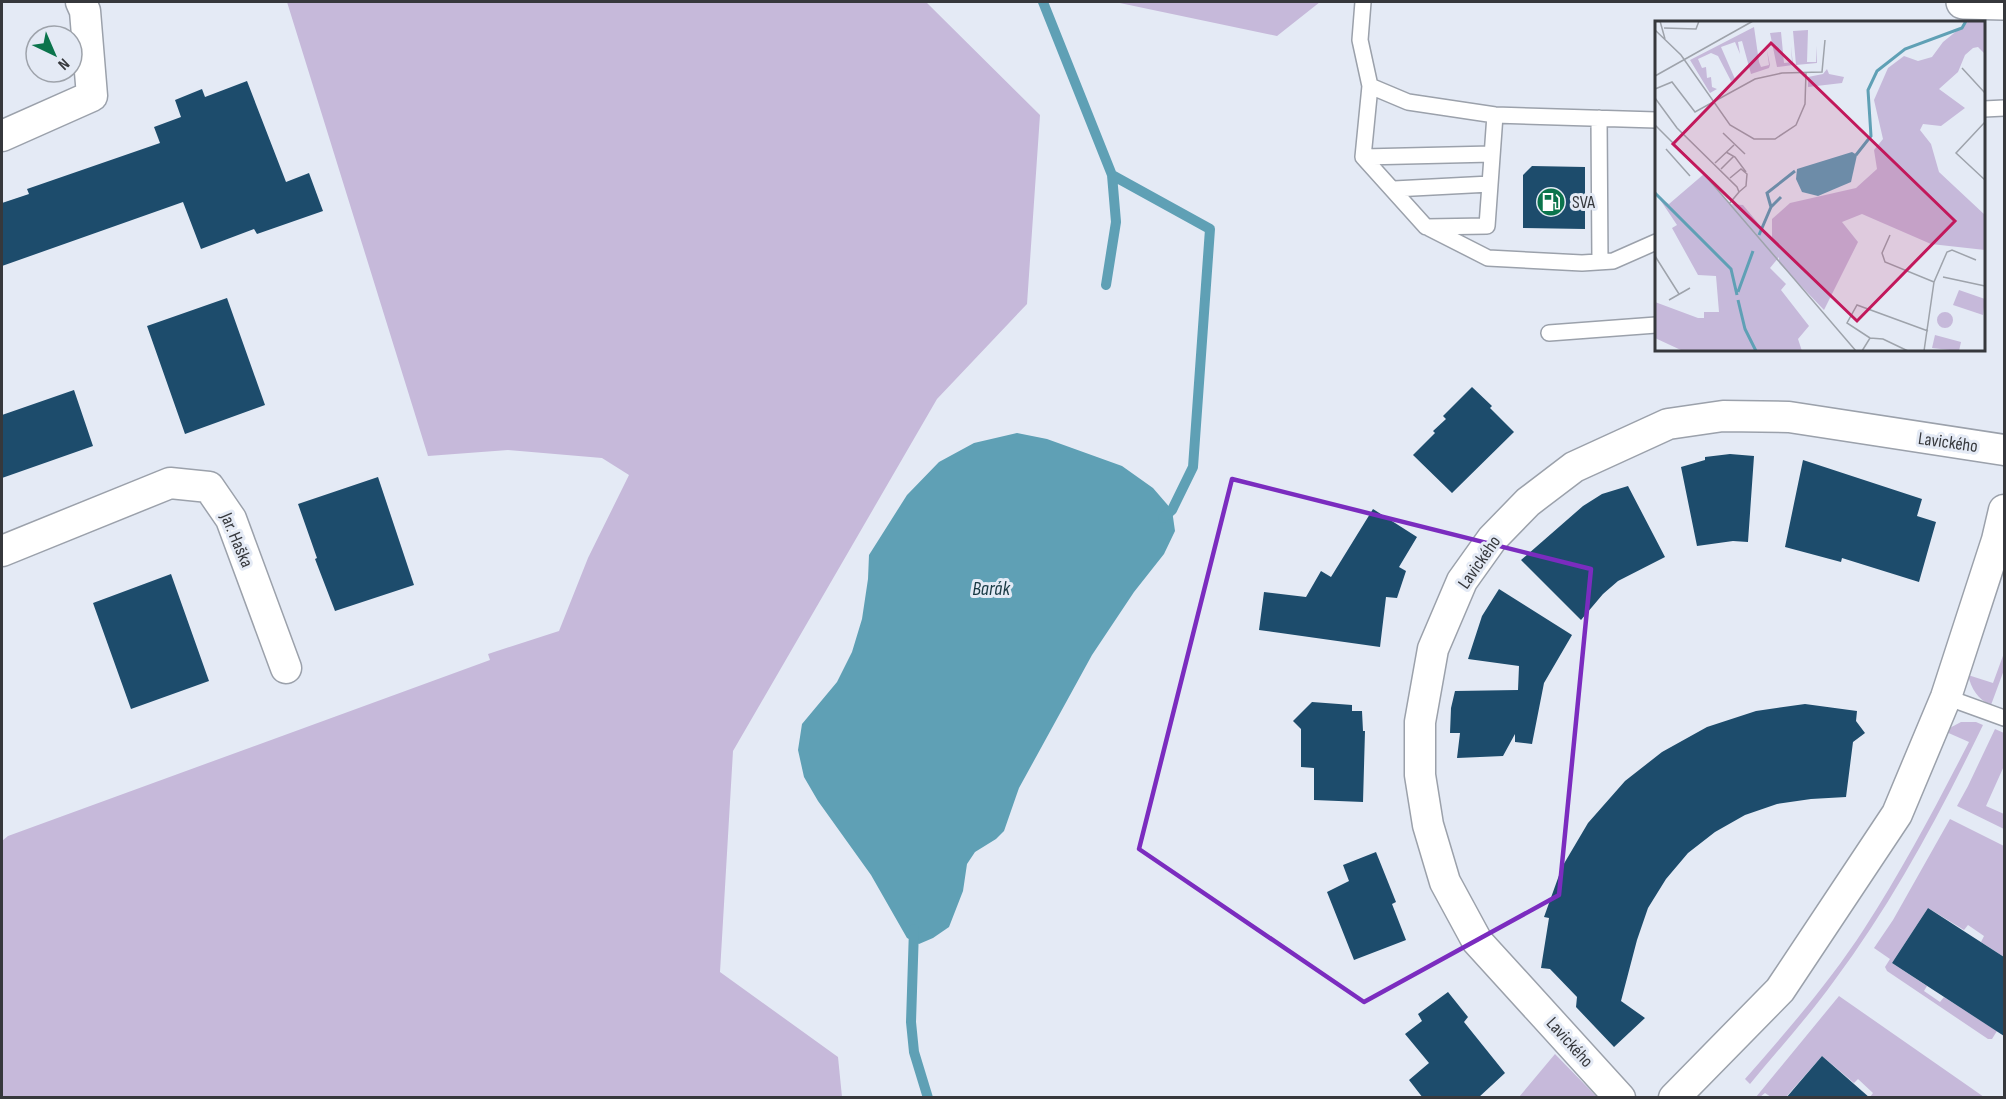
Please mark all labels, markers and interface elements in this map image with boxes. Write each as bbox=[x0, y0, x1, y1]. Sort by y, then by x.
inset map bbox=[1655, 21, 1985, 351]
north arrow bbox=[24, 24, 84, 84]
text: N bbox=[54, 54, 73, 74]
fuel station icon: SVA bbox=[1535, 186, 1567, 218]
place label: SVA bbox=[1572, 192, 1595, 213]
street label: Lavického bbox=[1917, 428, 1979, 457]
street label: Jar. Haška bbox=[215, 509, 257, 571]
street label: Lavického bbox=[1454, 532, 1505, 593]
water label: Barák bbox=[972, 577, 1010, 601]
street label: Lavického bbox=[1542, 1013, 1598, 1072]

